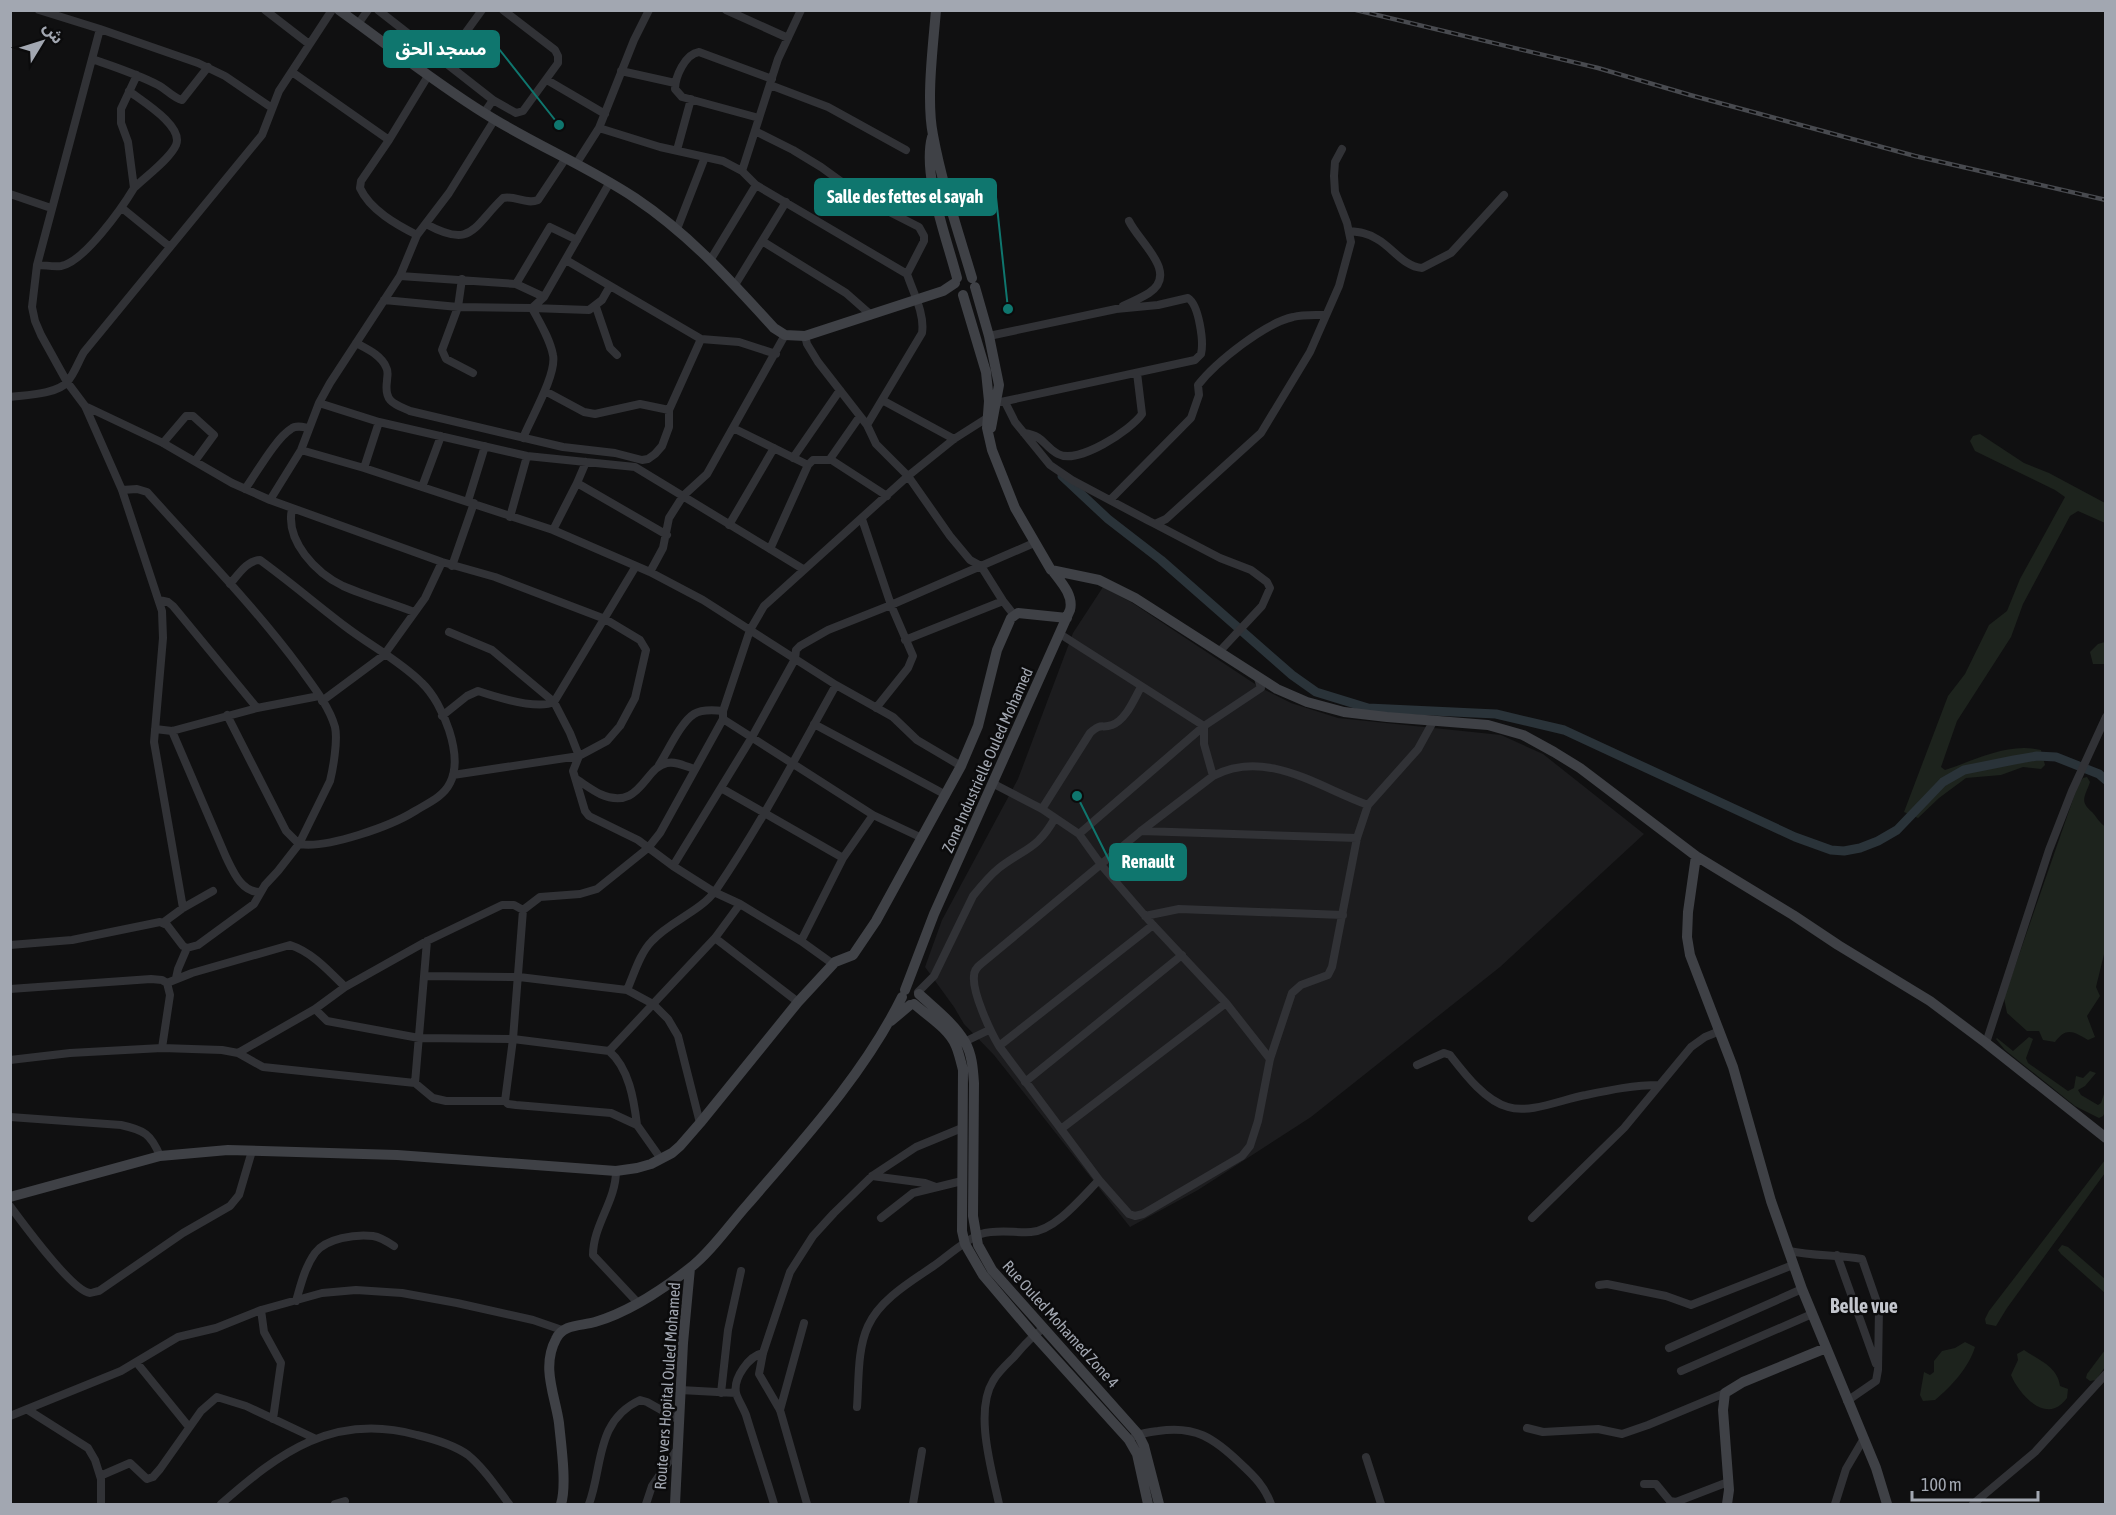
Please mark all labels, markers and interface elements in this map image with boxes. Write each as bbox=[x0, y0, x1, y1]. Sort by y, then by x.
north arrow bbox=[12, 12, 72, 72]
text: ش bbox=[39, 19, 68, 48]
callout: مسجد الحق bbox=[384, 31, 499, 67]
text: مسجد الحق bbox=[396, 38, 486, 60]
callout: Salle des fettes el sayah bbox=[815, 179, 996, 215]
text: Salle des fettes el sayah bbox=[827, 186, 983, 207]
street label: Zone Industrielle Ouled Mohamed bbox=[938, 665, 1036, 855]
callout: Renault bbox=[1110, 844, 1186, 880]
text: Renault bbox=[1122, 851, 1175, 872]
street label: Rue Ouled Mohamed Zone 4 bbox=[999, 1257, 1123, 1391]
street label: Route vers Hopital Ouled Mohamed bbox=[651, 1282, 684, 1490]
district label: Belle vue bbox=[1830, 1294, 1898, 1317]
scale bar bbox=[1912, 1464, 2038, 1502]
text: 100 m bbox=[1921, 1474, 1962, 1495]

